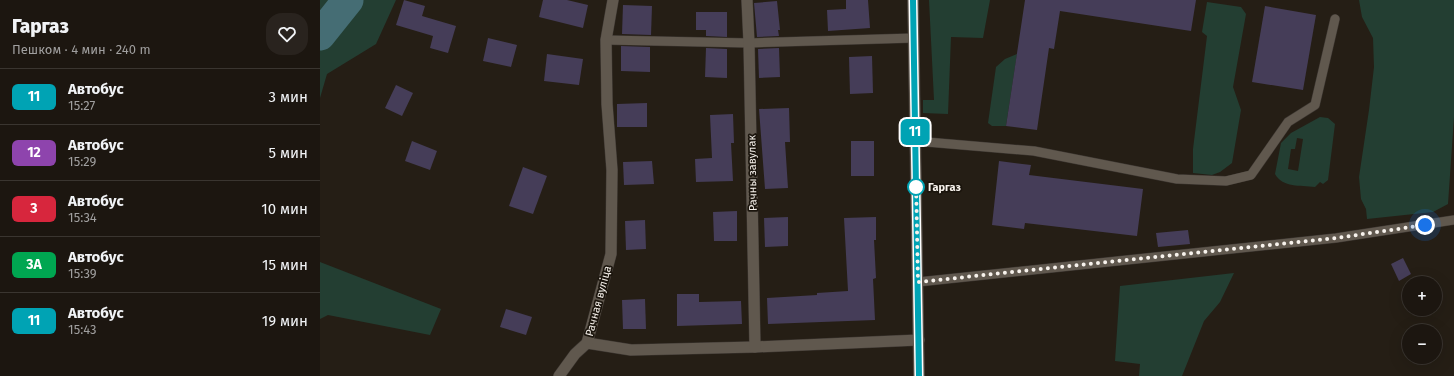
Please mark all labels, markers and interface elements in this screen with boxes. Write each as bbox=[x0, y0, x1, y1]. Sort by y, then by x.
button: heart bbox=[266, 13, 308, 55]
text: Гаргаз bbox=[12, 15, 69, 38]
text: Пешком · 4 мин · 240 m bbox=[12, 42, 151, 57]
text: Автобус bbox=[68, 80, 124, 98]
text: 11 bbox=[28, 88, 40, 105]
text: 3 мин bbox=[269, 88, 308, 106]
text: 15:27 bbox=[68, 98, 95, 113]
line badge: 11 bbox=[897, 119, 933, 145]
text: 11 bbox=[909, 123, 921, 140]
street label: Рачны завулак bbox=[745, 135, 760, 211]
text: Автобус bbox=[68, 136, 124, 154]
text: 12 bbox=[27, 144, 41, 161]
text: 5 мин bbox=[269, 144, 308, 162]
text: 15:29 bbox=[68, 154, 96, 169]
marker: Гаргаз bbox=[907, 178, 925, 196]
place label: Гаргаз bbox=[928, 181, 961, 194]
text: Автобус bbox=[68, 192, 124, 210]
text: 3 bbox=[30, 200, 38, 217]
text: 10 мин bbox=[261, 200, 308, 218]
text: 15:34 bbox=[68, 210, 97, 225]
your location bbox=[1415, 215, 1435, 235]
text: Автобус bbox=[68, 248, 124, 266]
text: 3А bbox=[26, 256, 42, 273]
text: 15 мин bbox=[262, 256, 308, 274]
street label: Рачная вуліца bbox=[583, 264, 614, 338]
text: 15:39 bbox=[68, 266, 97, 281]
map controls bbox=[1402, 276, 1442, 364]
button: + bbox=[1402, 276, 1442, 316]
text: Автобус bbox=[68, 304, 124, 322]
text: 11 bbox=[28, 312, 40, 329]
text: 19 мин bbox=[262, 312, 308, 330]
text: 15:43 bbox=[68, 322, 96, 337]
button: − bbox=[1402, 324, 1442, 364]

